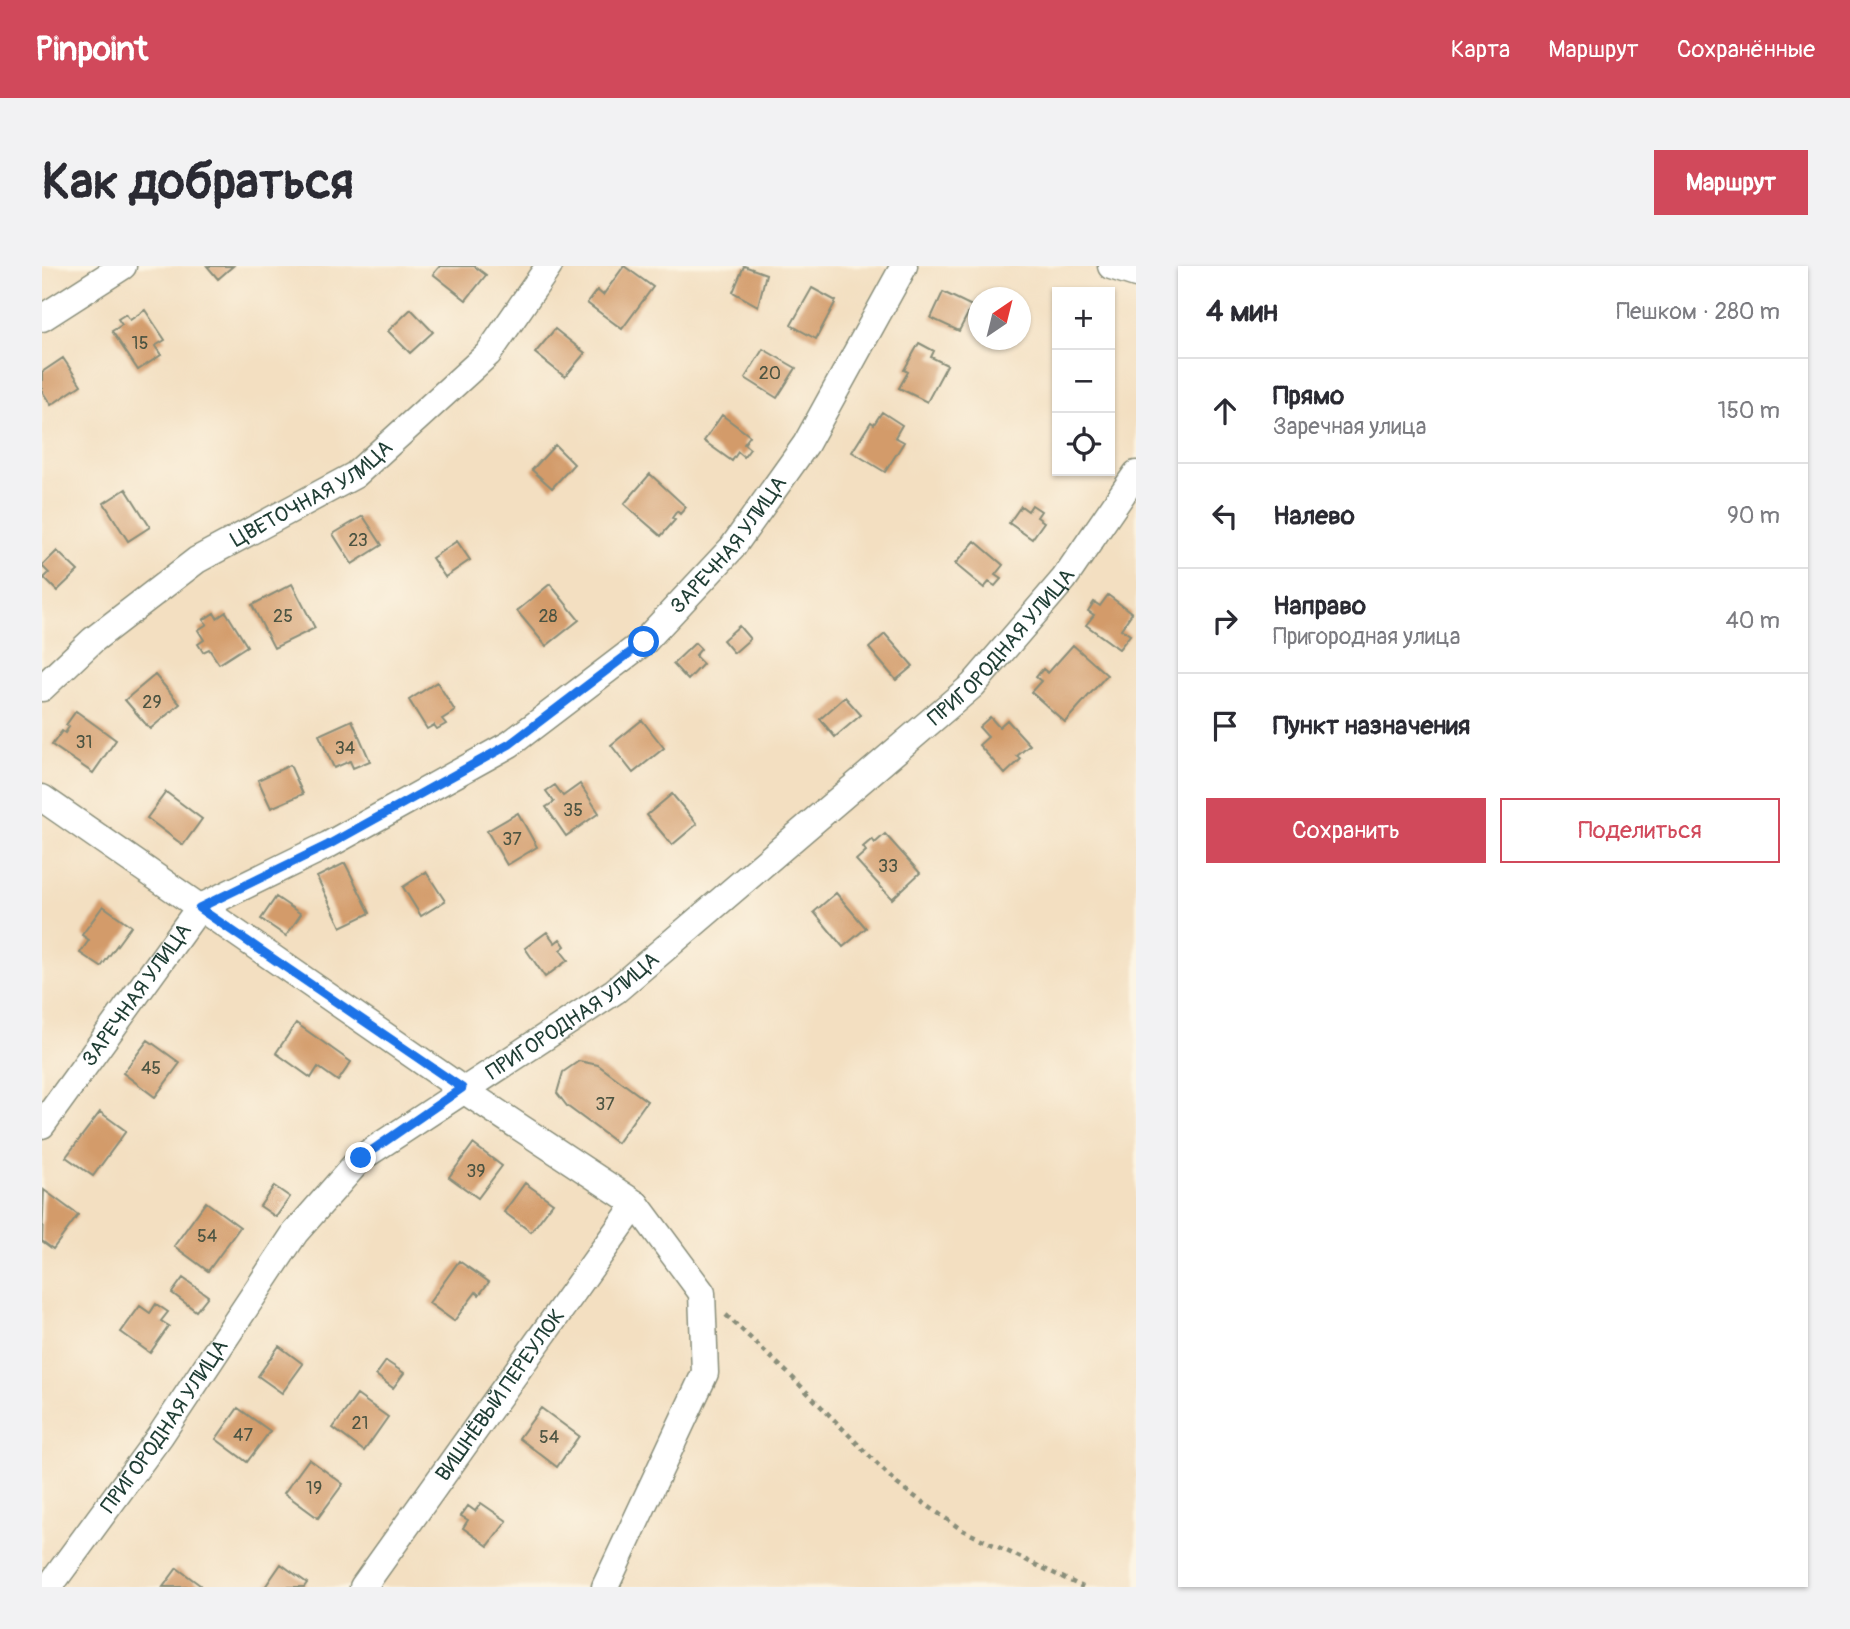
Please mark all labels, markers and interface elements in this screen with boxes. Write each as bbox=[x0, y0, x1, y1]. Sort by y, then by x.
text: Pinpoint bbox=[35, 29, 148, 70]
text: Карта bbox=[1451, 35, 1510, 64]
text: Маршрут bbox=[1548, 35, 1639, 64]
text: Сохранённые bbox=[1677, 35, 1815, 64]
button: Маршрут bbox=[1654, 150, 1808, 215]
text: Как добраться bbox=[42, 152, 354, 213]
north arrow bbox=[968, 287, 1031, 350]
map controls bbox=[1052, 287, 1115, 476]
button: + bbox=[1052, 287, 1115, 350]
text: 4 мин bbox=[1206, 293, 1278, 330]
text: Пешком · 280 m bbox=[1616, 297, 1780, 326]
house number: 15 bbox=[132, 332, 148, 355]
button: − bbox=[1052, 350, 1115, 413]
house number: 20 bbox=[759, 362, 781, 385]
text: Прямо bbox=[1273, 380, 1344, 412]
icon: ahead bbox=[1206, 392, 1244, 430]
text: 150 m bbox=[1717, 396, 1780, 425]
text: Заречная улица bbox=[1273, 412, 1427, 441]
button: locate bbox=[1052, 413, 1115, 476]
street label: ЦВЕТОЧНАЯ УЛИЦА bbox=[226, 434, 398, 553]
street label: ЗАРЕЧНАЯ УЛИЦА bbox=[664, 471, 793, 619]
icon: left bbox=[1206, 497, 1244, 535]
text: Налево bbox=[1273, 500, 1355, 532]
text: 90 m bbox=[1727, 501, 1780, 530]
house number: 23 bbox=[348, 529, 368, 552]
street label: ПРИГОРОДНАЯ УЛИЦА bbox=[922, 563, 1081, 732]
text: Направо bbox=[1273, 590, 1366, 622]
icon: right bbox=[1206, 602, 1244, 640]
house number: 25 bbox=[273, 605, 293, 628]
house number: 28 bbox=[538, 605, 558, 628]
text: 40 m bbox=[1726, 606, 1780, 635]
text: Пригородная улица bbox=[1273, 622, 1460, 651]
route start bbox=[628, 626, 659, 657]
house number: 29 bbox=[142, 691, 162, 714]
icon: arrive bbox=[1206, 707, 1244, 745]
text: Пункт назначения bbox=[1273, 710, 1470, 742]
house number: 31 bbox=[75, 731, 93, 754]
house number: 34 bbox=[335, 737, 356, 760]
button: Сохранить bbox=[1206, 798, 1486, 863]
button: Поделиться bbox=[1500, 798, 1780, 863]
house number: 35 bbox=[563, 799, 583, 822]
house number: 37 bbox=[502, 828, 522, 851]
house number: 33 bbox=[878, 855, 898, 878]
street label: ЗАРЕЧНАЯ УЛИЦА bbox=[76, 918, 197, 1071]
street label: ПРИГОРОДНАЯ УЛИЦА bbox=[481, 946, 665, 1086]
house number: 45 bbox=[141, 1057, 161, 1080]
house number: 37 bbox=[595, 1093, 615, 1116]
route end bbox=[345, 1142, 376, 1173]
house number: 39 bbox=[466, 1160, 486, 1183]
house number: 54 bbox=[197, 1225, 218, 1248]
street label: ВИШНЁВЫЙ ПЕРЕУЛОК bbox=[429, 1303, 571, 1486]
street label: ПРИГОРОДНАЯ УЛИЦА bbox=[95, 1334, 234, 1518]
house number: 21 bbox=[351, 1412, 369, 1435]
house number: 47 bbox=[233, 1424, 253, 1447]
house number: 54 bbox=[539, 1426, 560, 1449]
house number: 19 bbox=[306, 1477, 322, 1500]

